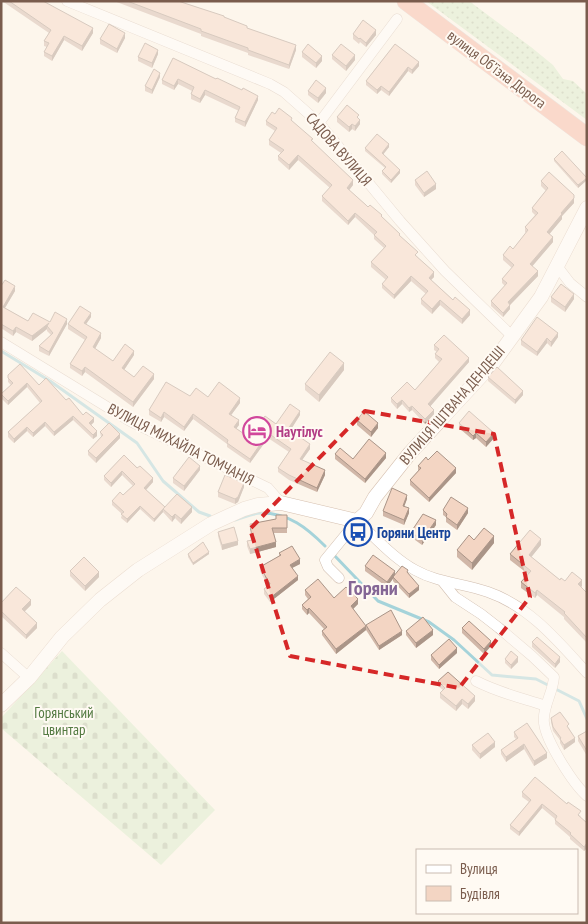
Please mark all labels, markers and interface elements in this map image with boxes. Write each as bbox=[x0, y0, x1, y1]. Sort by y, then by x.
street label: вулиця Обʼїзна Дорога bbox=[444, 26, 550, 112]
street label: САДОВА ВУЛИЦЯ bbox=[302, 108, 376, 190]
street label: ВУЛИЦЯ ІШТВАНА ДЕНДЕШІ bbox=[395, 342, 509, 468]
street label: ВУЛИЦЯ МИХАЙЛА ТОМЧАНІЯ bbox=[105, 399, 257, 489]
hotel icon: Наутілус bbox=[242, 416, 272, 446]
place label: Наутілус bbox=[276, 422, 323, 441]
bus stop icon: Горяни Центр bbox=[343, 517, 373, 547]
place label: Горяни Центр bbox=[377, 523, 451, 542]
district label: Горяни bbox=[348, 575, 398, 601]
park label: Горянський цвинтар bbox=[34, 703, 94, 739]
legend bbox=[416, 849, 578, 914]
text: Вулиця bbox=[460, 859, 498, 878]
text: Будівля bbox=[460, 884, 500, 903]

